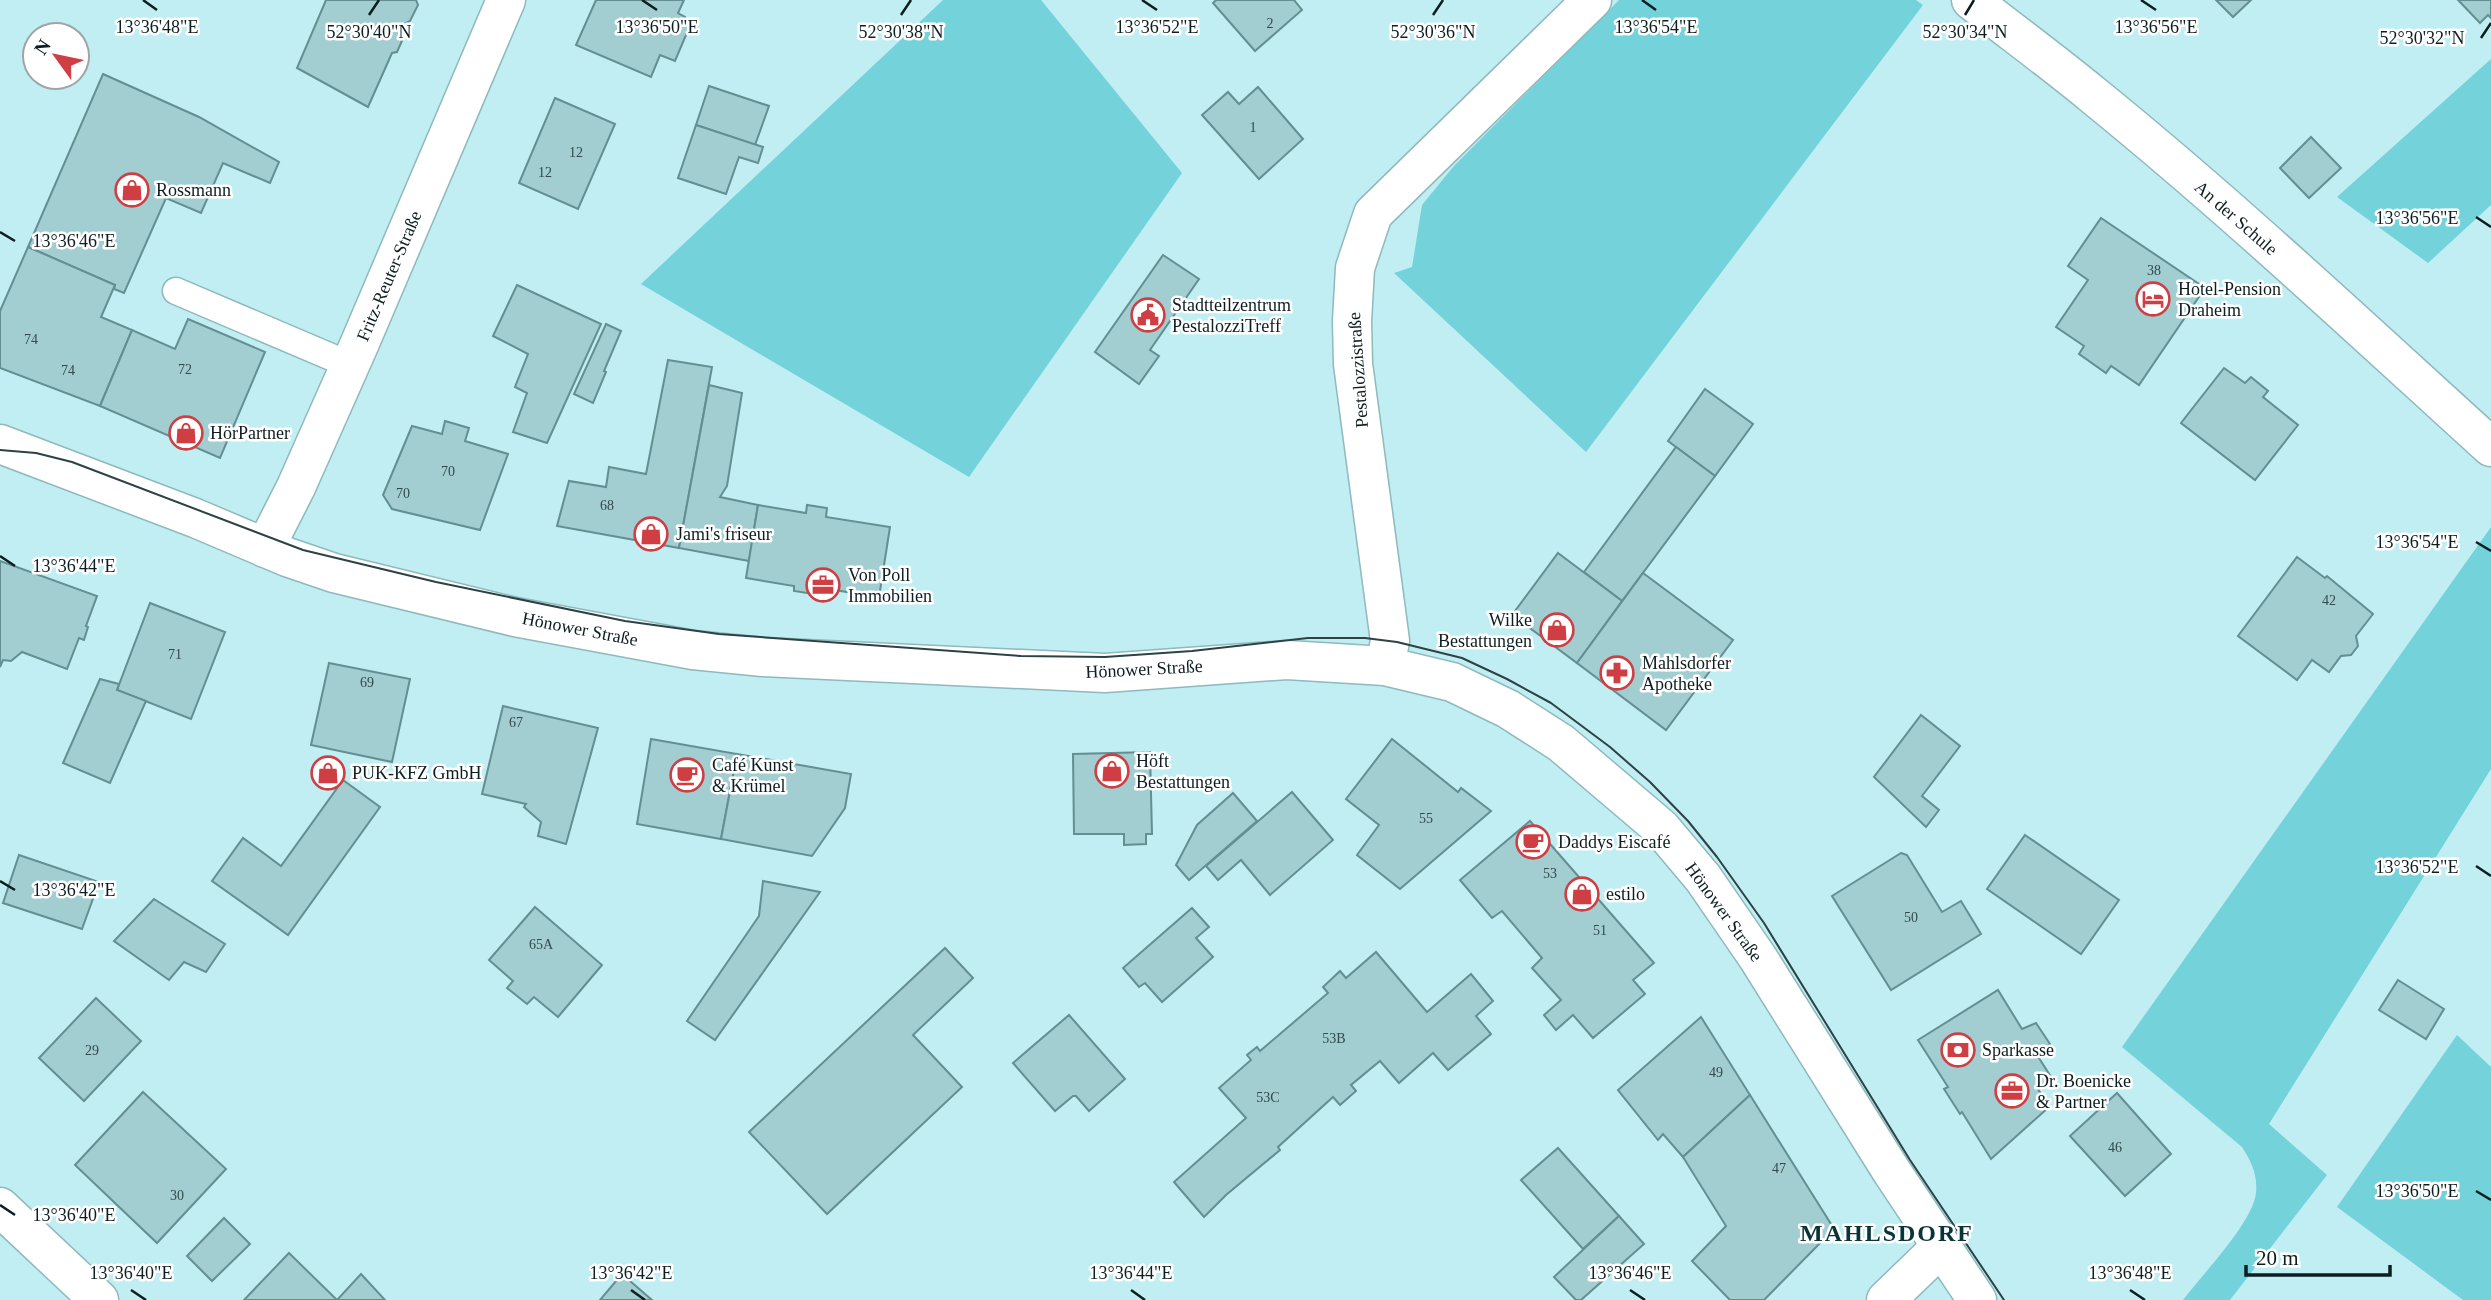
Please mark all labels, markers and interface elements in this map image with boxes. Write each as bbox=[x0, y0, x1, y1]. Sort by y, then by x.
house number: 2 bbox=[1267, 16, 1274, 31]
text: 13°36'48"E bbox=[116, 17, 198, 37]
text: 13°36'50"E bbox=[616, 17, 698, 37]
text: 13°36'52"E bbox=[1116, 17, 1198, 37]
text: 13°36'54"E bbox=[1615, 17, 1697, 37]
text: 13°36'56"E bbox=[2115, 17, 2197, 37]
north arrow bbox=[21, 21, 91, 91]
text: 52°30'40"N bbox=[327, 22, 411, 42]
text: 52°30'38"N bbox=[859, 22, 943, 42]
text: 52°30'36"N bbox=[1391, 22, 1475, 42]
text: 52°30'34"N bbox=[1923, 22, 2007, 42]
text: 52°30'32"N bbox=[2380, 28, 2464, 48]
text: N bbox=[30, 35, 55, 58]
house number: 1 bbox=[1250, 120, 1257, 135]
house number: 12 bbox=[569, 145, 583, 160]
house number: 12 bbox=[538, 165, 552, 180]
shop icon: Rossmann bbox=[113, 171, 151, 209]
street label: An der Schule bbox=[2191, 177, 2281, 259]
place label: Rossmann bbox=[156, 180, 231, 200]
street label: Fritz-Reuter-Straße bbox=[353, 208, 425, 344]
text: 13°36'56"E bbox=[2376, 208, 2458, 228]
text: 13°36'46"E bbox=[33, 231, 115, 251]
house number: 38 bbox=[2147, 263, 2161, 278]
place label: Hotel-Pension Draheim bbox=[2178, 279, 2281, 320]
hotel icon: Hotel-Pension Draheim bbox=[2134, 280, 2172, 318]
place label: Stadtteilzentrum PestalozziTreff bbox=[1172, 295, 1291, 336]
public building icon: Stadtteilzentrum PestalozziTreff bbox=[1129, 296, 1167, 334]
street label: Pestalozzistraße bbox=[1344, 311, 1372, 429]
house number: 74 bbox=[24, 332, 38, 347]
house number: 72 bbox=[178, 362, 192, 377]
house number: 74 bbox=[61, 363, 75, 378]
shop icon: HörPartner bbox=[167, 414, 205, 452]
place label: HörPartner bbox=[210, 423, 290, 443]
house number: 70 bbox=[441, 464, 455, 479]
house number: 70 bbox=[396, 486, 410, 501]
house number: 68 bbox=[600, 498, 614, 513]
shop icon: Jami's friseur bbox=[632, 515, 670, 553]
place label: Jami's friseur bbox=[676, 524, 772, 544]
text: 13°36'54"E bbox=[2376, 532, 2458, 552]
text: 13°36'44"E bbox=[33, 556, 115, 576]
place label: Von Poll Immobilien bbox=[848, 565, 932, 606]
office icon: Von Poll Immobilien bbox=[804, 566, 842, 604]
house number: 42 bbox=[2322, 593, 2336, 608]
street label: Hönower Straße bbox=[520, 608, 640, 650]
place label: Wilke Bestattungen bbox=[1438, 610, 1532, 651]
shop icon: Wilke Bestattungen bbox=[1538, 611, 1576, 649]
house number: 71 bbox=[168, 647, 182, 662]
place label: Mahlsdorfer Apotheke bbox=[1642, 653, 1731, 694]
pharmacy icon: Mahlsdorfer Apotheke bbox=[1598, 654, 1636, 692]
street label: Hönower Straße bbox=[1085, 656, 1203, 682]
house number: 69 bbox=[360, 675, 374, 690]
house number: 67 bbox=[509, 715, 523, 730]
place label: Höft Bestattungen bbox=[1136, 751, 1230, 792]
shop icon: Höft Bestattungen bbox=[1093, 752, 1131, 790]
shop icon: PUK-KFZ GmbH bbox=[309, 754, 347, 792]
place label: Café Kunst & Krümel bbox=[712, 755, 793, 796]
cafe icon: Café Kunst & Krümel bbox=[668, 756, 706, 794]
place label: PUK-KFZ GmbH bbox=[352, 763, 482, 783]
house number: 55 bbox=[1419, 811, 1433, 826]
cafe icon: Daddys Eiscafé bbox=[1514, 823, 1552, 861]
place label: Daddys Eiscafé bbox=[1558, 832, 1670, 852]
text: 13°36'52"E bbox=[2376, 857, 2458, 877]
street label: Hönower Straße bbox=[1681, 859, 1767, 965]
house number: 53 bbox=[1543, 866, 1557, 881]
shop icon: estilo bbox=[1563, 875, 1601, 913]
text: 13°36'42"E bbox=[33, 880, 115, 900]
place label: estilo bbox=[1606, 884, 1645, 904]
house number: 50 bbox=[1904, 910, 1918, 925]
house number: 51 bbox=[1593, 923, 1607, 938]
house number: 65A bbox=[529, 937, 554, 952]
house number: 53B bbox=[1322, 1031, 1346, 1046]
bank icon: Sparkasse bbox=[1939, 1031, 1977, 1069]
place label: Sparkasse bbox=[1982, 1040, 2054, 1060]
house number: 29 bbox=[85, 1043, 99, 1058]
house number: 49 bbox=[1709, 1065, 1723, 1080]
place label: Dr. Boenicke & Partner bbox=[2036, 1071, 2131, 1112]
office icon: Dr. Boenicke & Partner bbox=[1993, 1072, 2031, 1110]
house number: 53C bbox=[1256, 1090, 1280, 1105]
house number: 46 bbox=[2108, 1140, 2122, 1155]
house number: 47 bbox=[1772, 1161, 1786, 1176]
text: 13°36'50"E bbox=[2376, 1181, 2458, 1201]
house number: 30 bbox=[170, 1188, 184, 1203]
text: 13°36'40"E bbox=[33, 1205, 115, 1225]
district label: MAHLSDORF bbox=[1800, 1220, 1974, 1246]
scale bar bbox=[2246, 1234, 2390, 1278]
text: 20 m bbox=[2256, 1246, 2299, 1270]
text: 13°36'40"E bbox=[90, 1263, 172, 1283]
text: 13°36'42"E bbox=[590, 1263, 672, 1283]
text: 13°36'44"E bbox=[1090, 1263, 1172, 1283]
text: 13°36'46"E bbox=[1589, 1263, 1671, 1283]
text: 13°36'48"E bbox=[2089, 1263, 2171, 1283]

